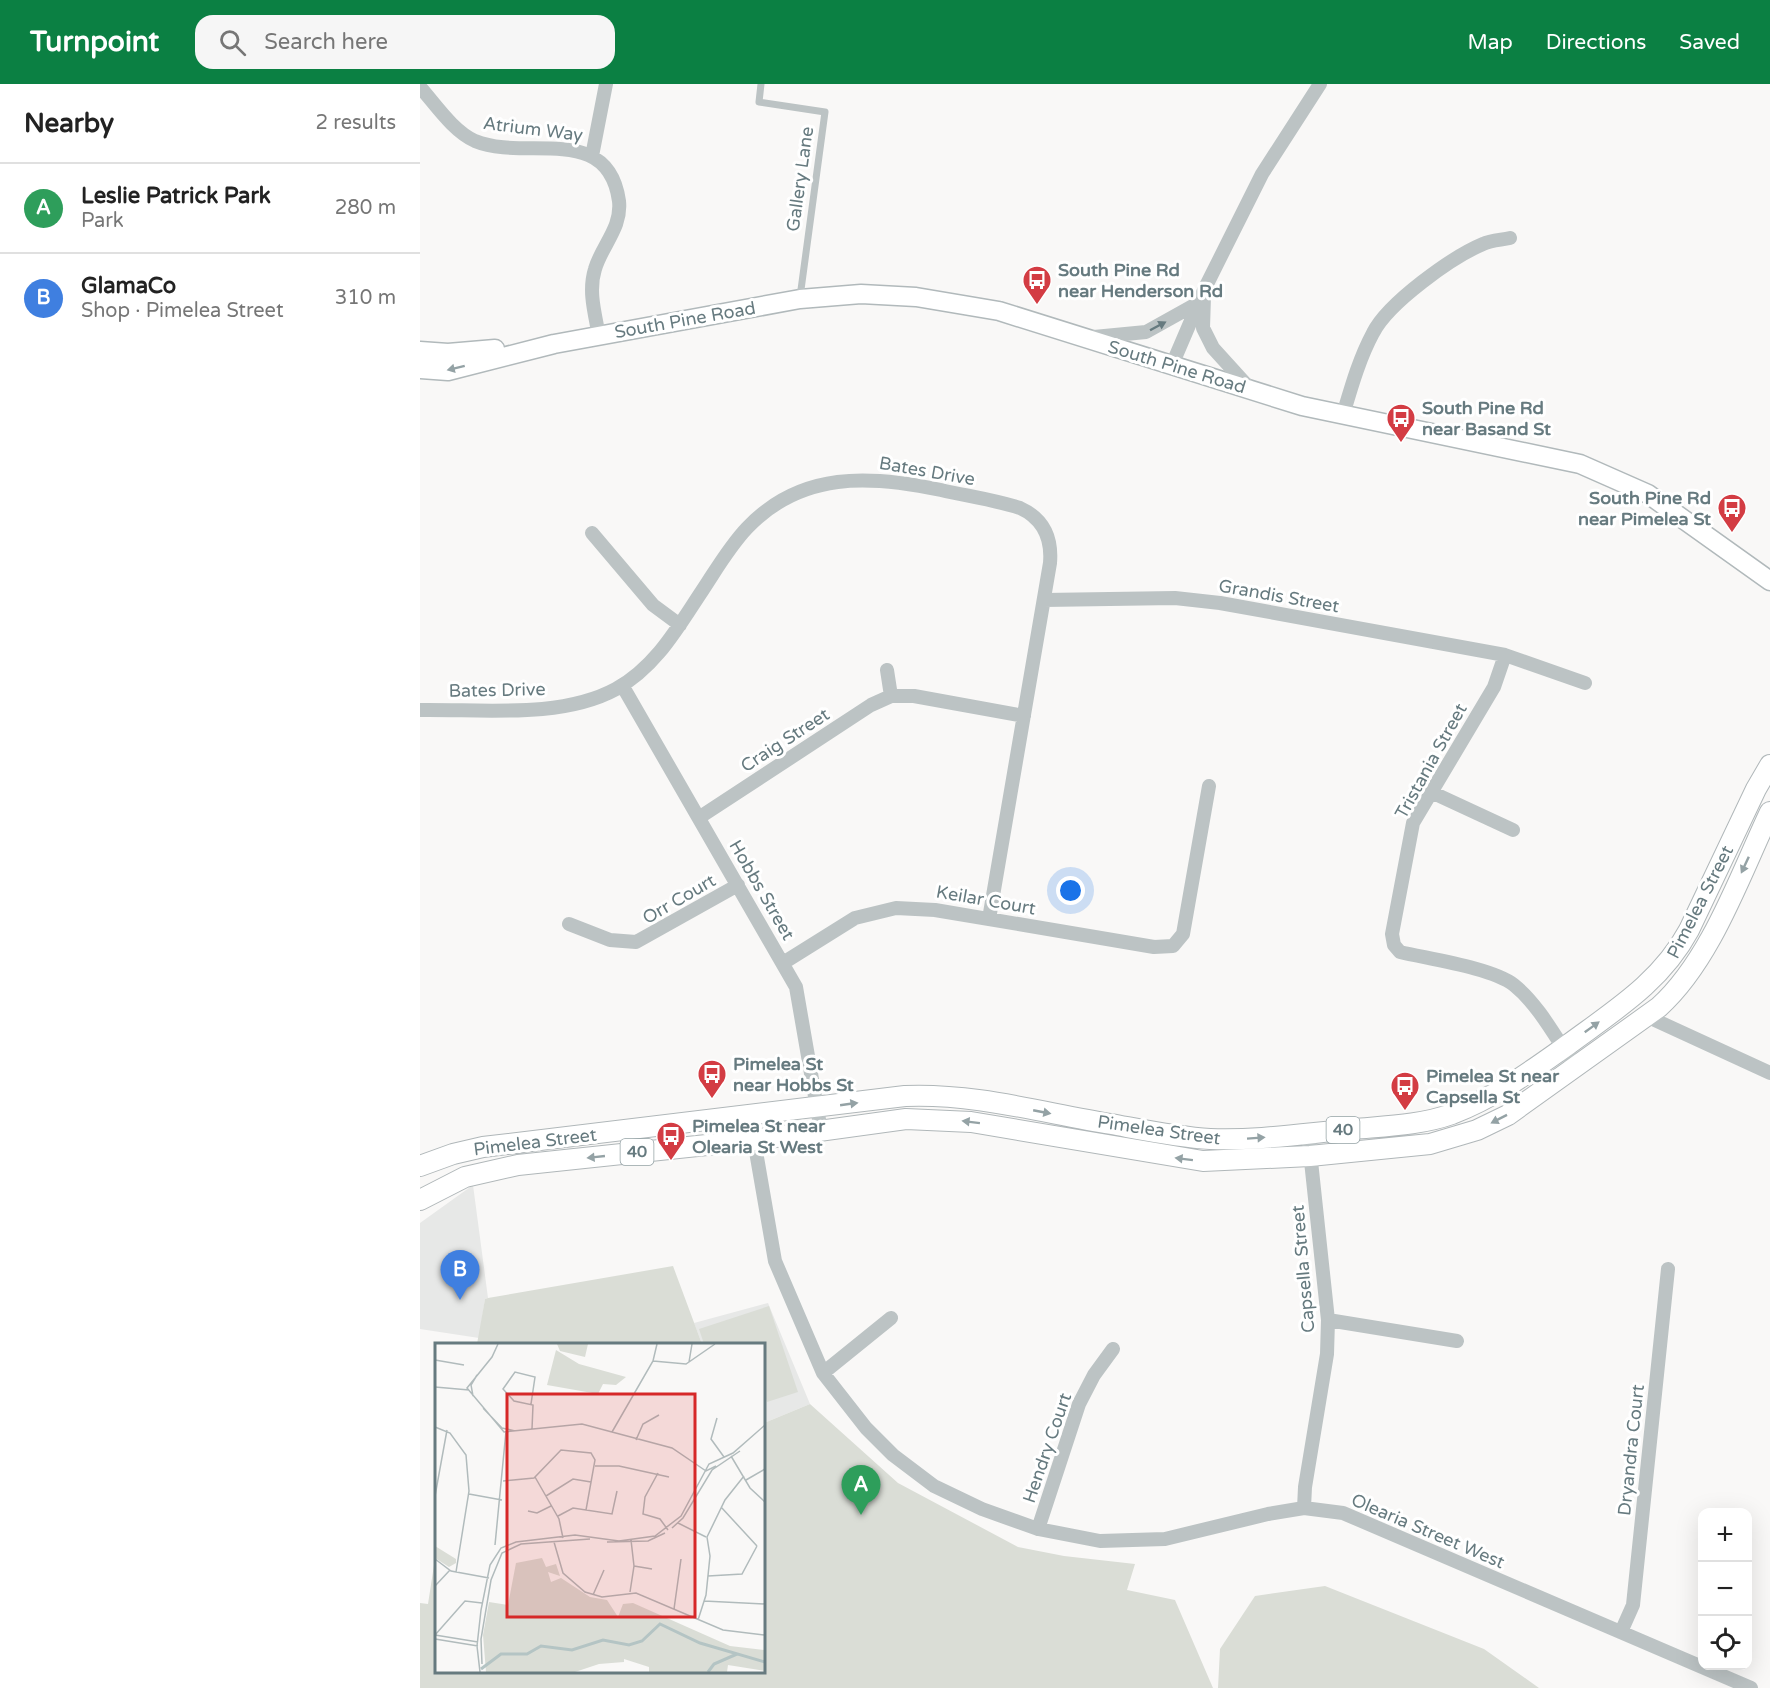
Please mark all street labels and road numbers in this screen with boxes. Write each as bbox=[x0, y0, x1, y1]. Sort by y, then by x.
street label: Atrium Way bbox=[482, 112, 585, 146]
street label: Gallery Lane bbox=[782, 125, 818, 233]
street label: South Pine Road bbox=[613, 297, 757, 343]
street label: South Pine Road bbox=[1105, 336, 1249, 398]
street label: Bates Drive bbox=[877, 452, 977, 490]
street label: Grandis Street bbox=[1217, 575, 1341, 617]
street label: Bates Drive bbox=[448, 678, 546, 702]
street label: Tristania Street bbox=[1390, 699, 1472, 823]
street label: Craig Street bbox=[737, 703, 834, 777]
street label: Hobbs Street bbox=[725, 836, 800, 944]
street label: Pimelea Street bbox=[1662, 842, 1738, 962]
street label: Orr Court bbox=[639, 869, 720, 929]
street label: Keilar Court bbox=[934, 880, 1038, 920]
street label: Pimelea Street bbox=[1096, 1110, 1222, 1150]
road number: 40 bbox=[1326, 1117, 1360, 1143]
street label: Pimelea Street bbox=[472, 1124, 598, 1160]
road number: 40 bbox=[620, 1139, 654, 1165]
street label: Capsella Street bbox=[1286, 1204, 1320, 1334]
street label: Dryandra Court bbox=[1613, 1383, 1649, 1517]
street label: Hendry Court bbox=[1018, 1390, 1076, 1506]
street label: Olearia Street West bbox=[1348, 1489, 1508, 1573]

